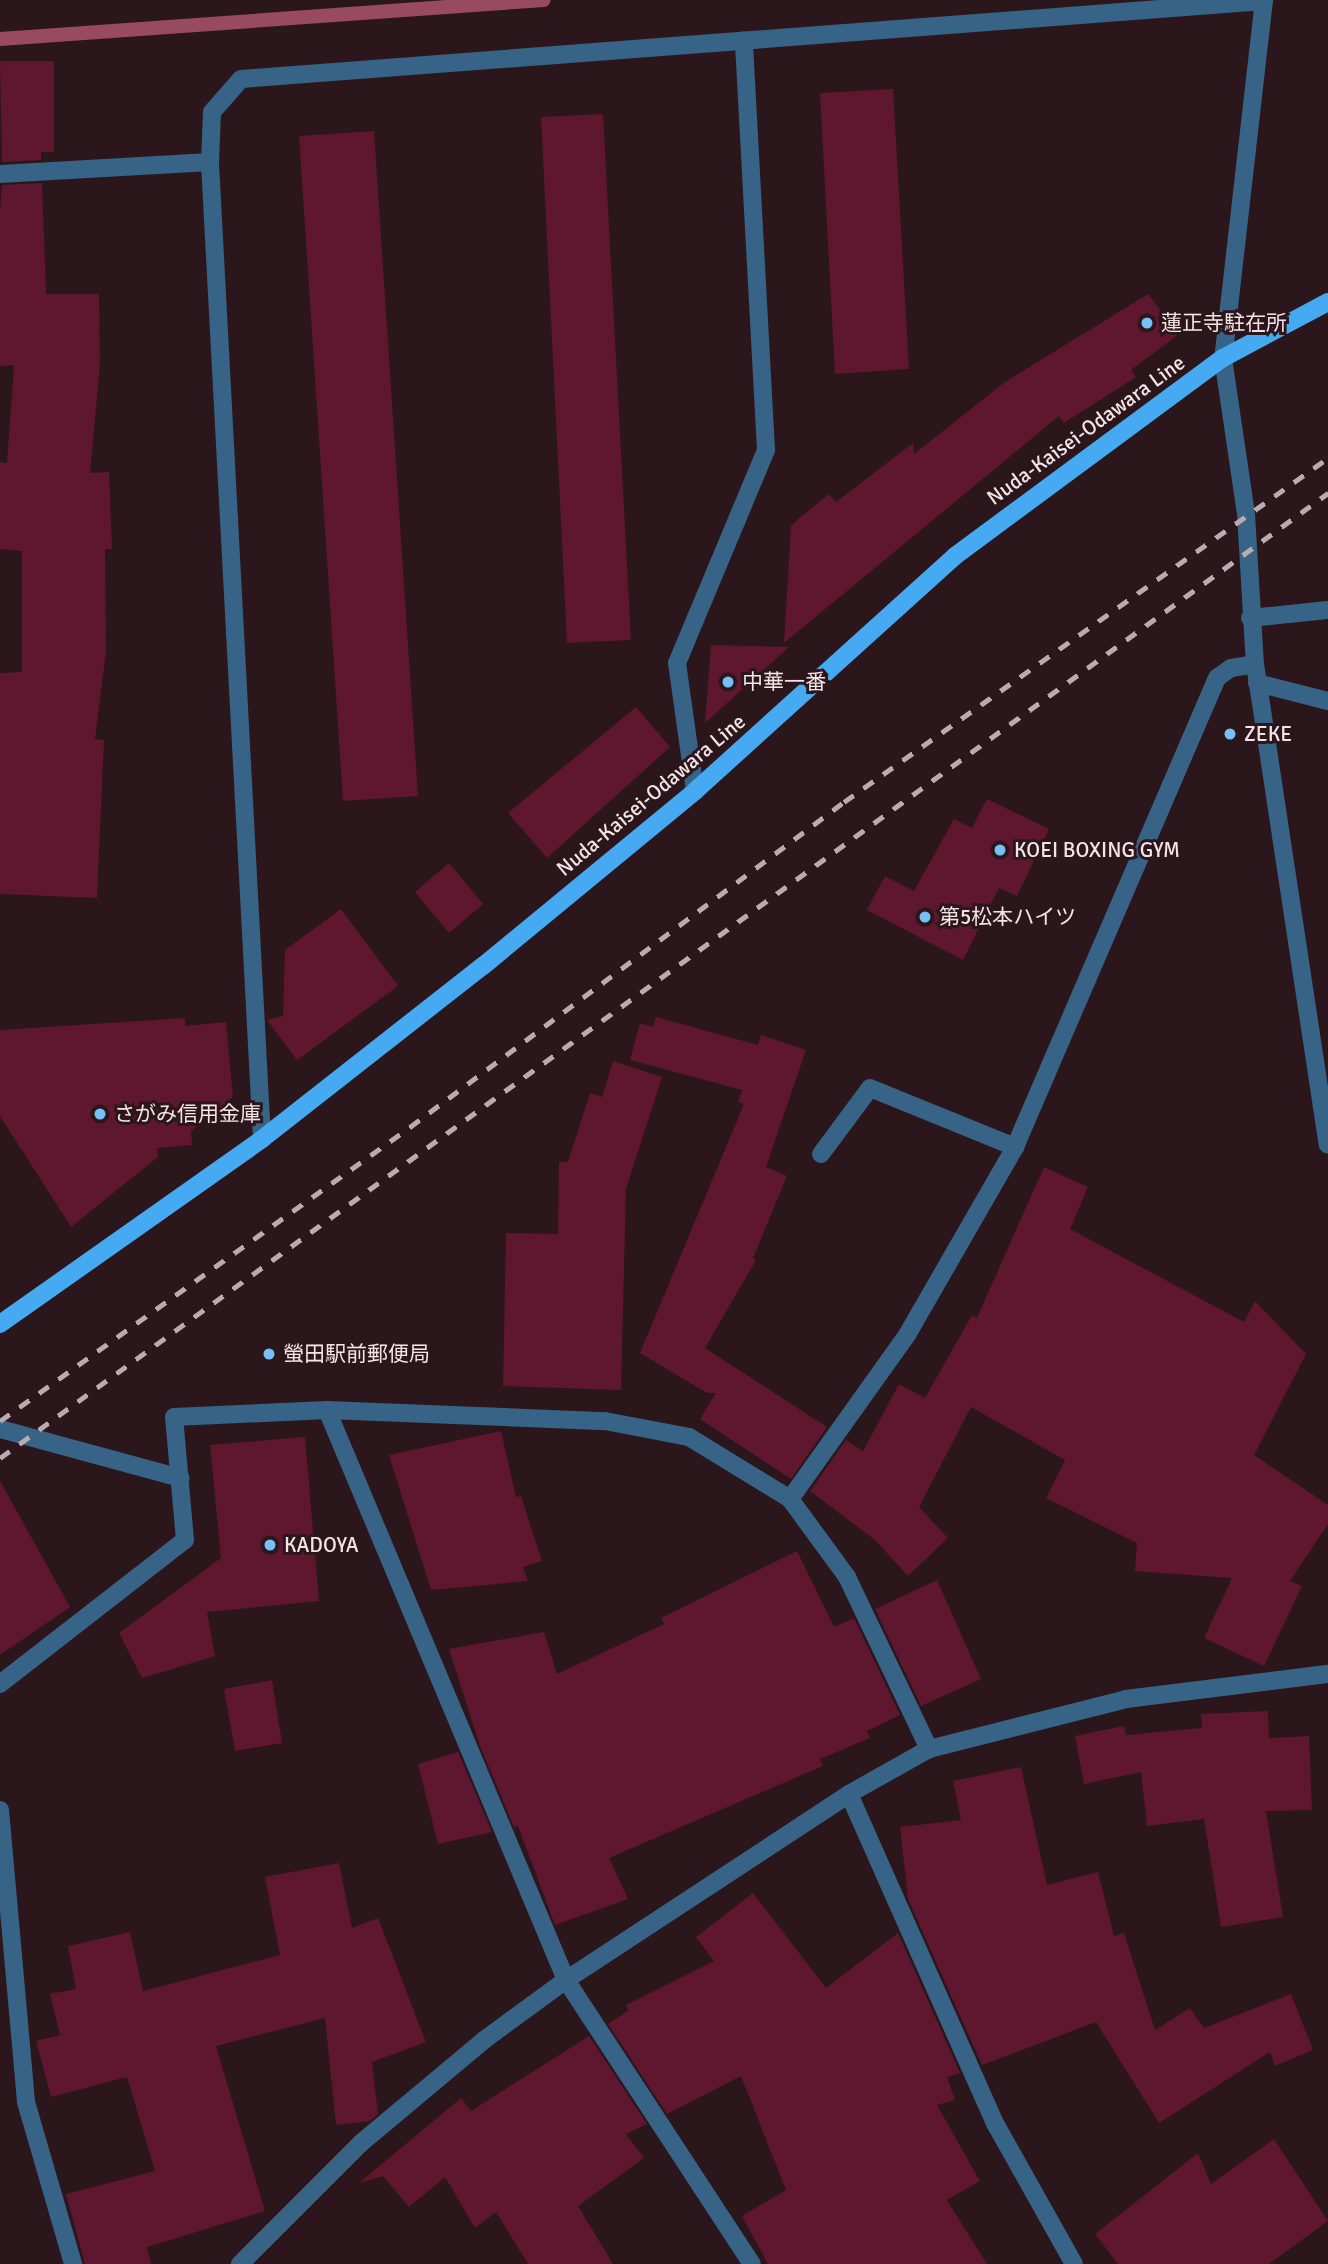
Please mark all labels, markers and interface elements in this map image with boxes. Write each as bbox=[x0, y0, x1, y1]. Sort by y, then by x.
place label: 蓮正寺駐在所 bbox=[1161, 310, 1287, 336]
marker: 蓮正寺駐在所 bbox=[1139, 315, 1155, 331]
street label: Nuda-Kaisei-Odawara Line bbox=[982, 350, 1190, 510]
place label: 中華一番 bbox=[742, 669, 826, 695]
marker: 中華一番 bbox=[720, 674, 736, 690]
street label: Nuda-Kaisei-Odawara Line bbox=[552, 709, 750, 881]
place label: ZEKE bbox=[1244, 721, 1292, 747]
marker: ZEKE bbox=[1222, 726, 1238, 742]
place label: KOEI BOXING GYM bbox=[1014, 837, 1180, 863]
marker: KOEI BOXING GYM bbox=[992, 842, 1008, 858]
place label: 第5松本ハイツ bbox=[939, 904, 1076, 930]
marker: 第5松本ハイツ bbox=[917, 909, 933, 925]
place label: さがみ信用金庫 bbox=[114, 1101, 261, 1127]
marker: さがみ信用金庫 bbox=[92, 1106, 108, 1122]
place label: 螢田駅前郵便局 bbox=[283, 1341, 430, 1367]
marker: 螢田駅前郵便局 bbox=[261, 1346, 277, 1362]
place label: KADOYA bbox=[284, 1532, 359, 1558]
marker: KADOYA bbox=[262, 1537, 278, 1553]

